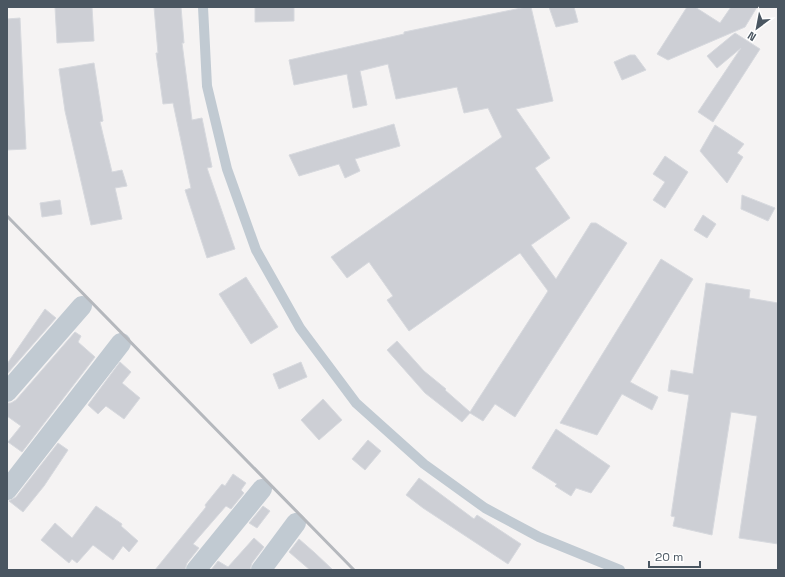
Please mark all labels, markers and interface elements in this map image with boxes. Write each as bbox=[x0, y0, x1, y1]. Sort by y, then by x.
north arrow bbox=[737, 8, 777, 48]
text: N bbox=[745, 29, 759, 44]
scale bar bbox=[649, 543, 700, 569]
text: 20 m bbox=[655, 549, 683, 565]

